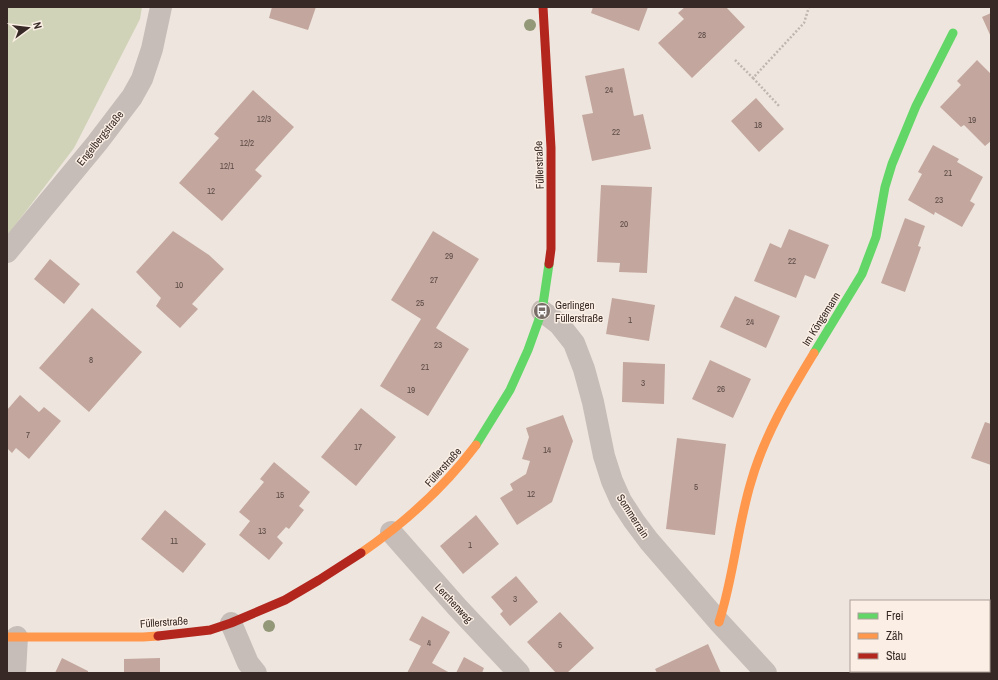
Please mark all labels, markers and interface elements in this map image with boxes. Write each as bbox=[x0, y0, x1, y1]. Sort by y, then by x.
north arrow bbox=[8, 8, 48, 48]
text: N bbox=[30, 20, 45, 30]
house number: 28 bbox=[698, 29, 706, 41]
house number: 24 bbox=[605, 84, 613, 96]
street label: Engelbergstraße bbox=[74, 108, 126, 168]
house number: 12/3 bbox=[257, 113, 271, 125]
house number: 19 bbox=[968, 114, 976, 126]
house number: 18 bbox=[754, 119, 762, 131]
house number: 22 bbox=[612, 126, 620, 138]
house number: 12/2 bbox=[240, 137, 254, 149]
street label: Füllerstraße bbox=[531, 141, 547, 189]
house number: 12/1 bbox=[220, 160, 234, 172]
house number: 21 bbox=[944, 167, 952, 179]
house number: 12 bbox=[207, 185, 215, 197]
house number: 23 bbox=[935, 194, 943, 206]
house number: 20 bbox=[620, 218, 628, 230]
house number: 29 bbox=[445, 250, 453, 262]
house number: 22 bbox=[788, 255, 796, 267]
house number: 27 bbox=[430, 274, 438, 286]
house number: 10 bbox=[175, 279, 183, 291]
street label: Im Köngemann bbox=[799, 289, 843, 349]
house number: 25 bbox=[416, 297, 424, 309]
place label: Gerlingen Füllerstraße bbox=[555, 298, 603, 325]
bus stop icon: Gerlingen Füllerstraße bbox=[532, 301, 552, 321]
house number: 1 bbox=[628, 314, 632, 326]
house number: 24 bbox=[746, 316, 754, 328]
house number: 23 bbox=[434, 339, 442, 351]
house number: 8 bbox=[89, 354, 93, 366]
house number: 21 bbox=[421, 361, 429, 373]
house number: 3 bbox=[641, 377, 645, 389]
house number: 26 bbox=[717, 383, 725, 395]
house number: 19 bbox=[407, 384, 415, 396]
house number: 7 bbox=[26, 429, 30, 441]
house number: 17 bbox=[354, 441, 362, 453]
street label: Füllerstraße bbox=[422, 444, 464, 490]
house number: 14 bbox=[543, 444, 551, 456]
house number: 5 bbox=[694, 481, 698, 493]
house number: 12 bbox=[527, 488, 535, 500]
house number: 15 bbox=[276, 489, 284, 501]
street label: Sommerrain bbox=[614, 491, 652, 541]
house number: 13 bbox=[258, 525, 266, 537]
house number: 11 bbox=[170, 535, 178, 547]
house number: 1 bbox=[468, 539, 472, 551]
street label: Lerchenweg bbox=[432, 580, 476, 626]
house number: 3 bbox=[513, 593, 517, 605]
legend bbox=[850, 600, 990, 672]
text: Frei bbox=[886, 608, 904, 624]
street label: Füllerstraße bbox=[140, 613, 188, 631]
text: Zäh bbox=[886, 628, 903, 644]
house number: 4 bbox=[427, 637, 431, 649]
house number: 5 bbox=[558, 639, 562, 651]
text: Stau bbox=[886, 648, 906, 664]

